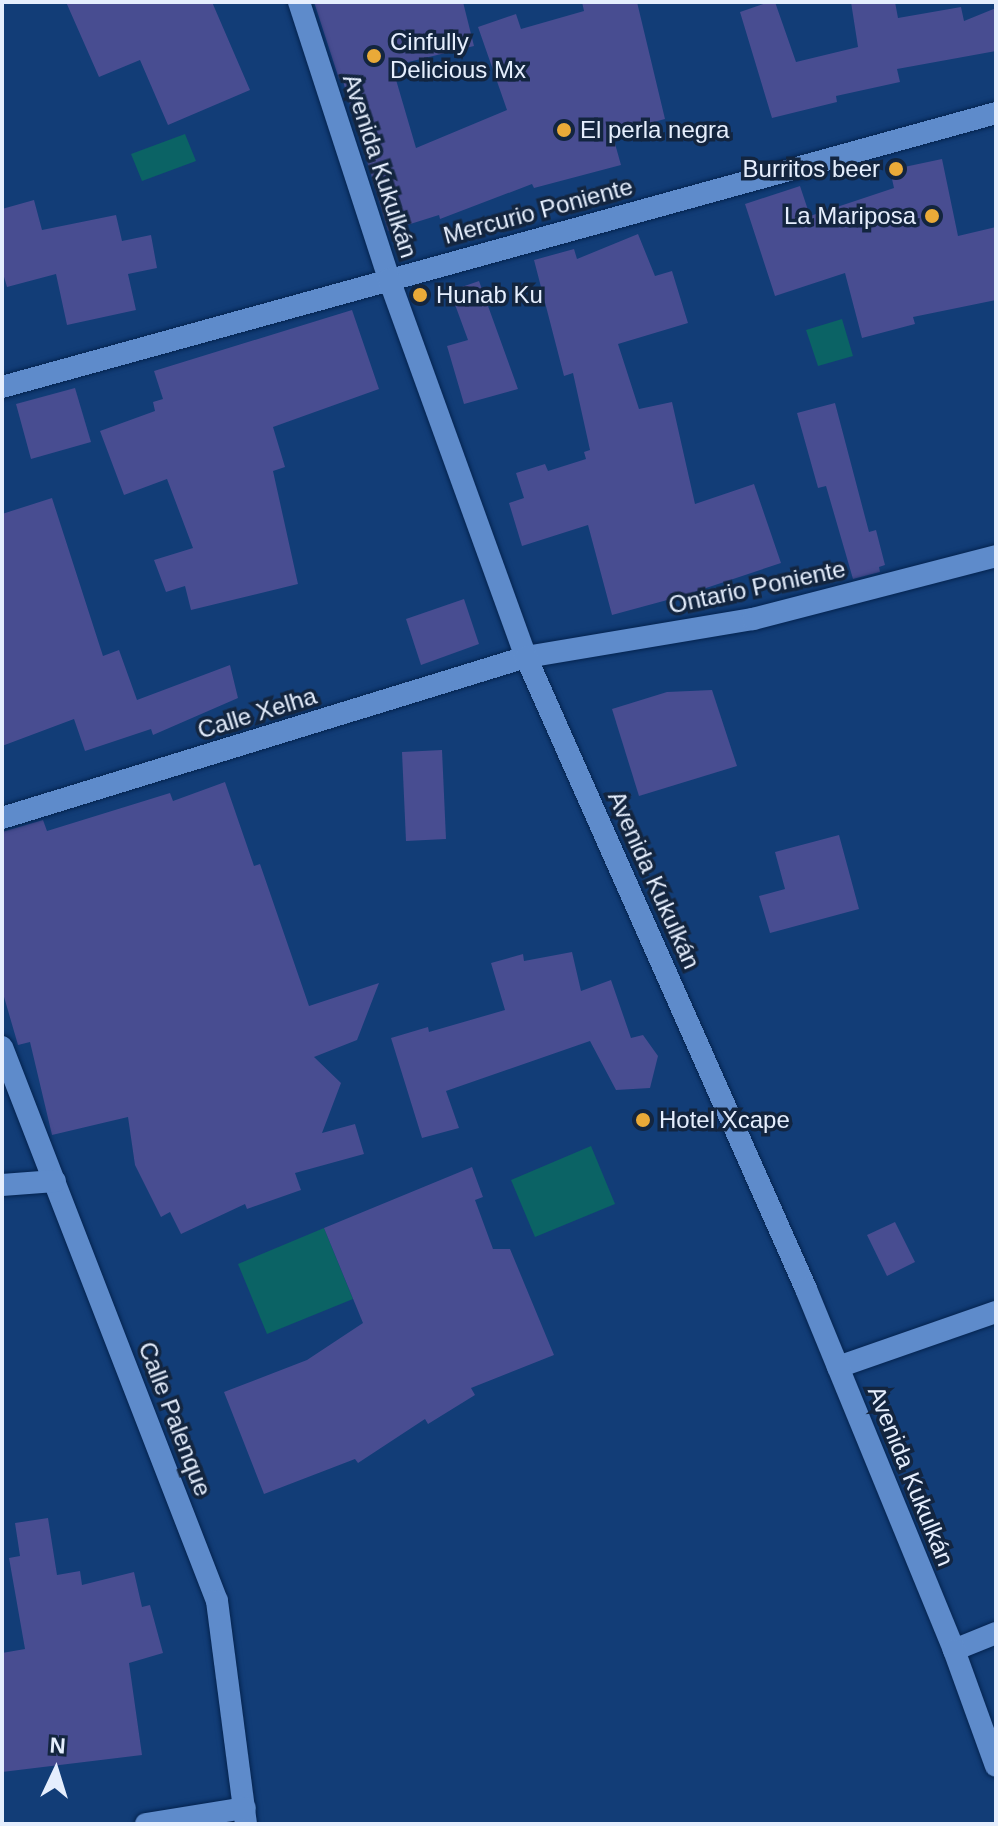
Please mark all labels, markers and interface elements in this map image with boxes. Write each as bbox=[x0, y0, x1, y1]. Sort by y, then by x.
place label: Cinfully Delicious Mx bbox=[390, 28, 526, 84]
marker: Cinfully Delicious Mx bbox=[365, 47, 383, 65]
street label: Avenida Kukulkán bbox=[337, 70, 423, 262]
place label: El perla negra bbox=[580, 116, 729, 144]
marker: El perla negra bbox=[555, 121, 573, 139]
place label: Burritos beer bbox=[743, 155, 880, 183]
marker: Burritos beer bbox=[887, 160, 905, 178]
street label: Mercurio Poniente bbox=[440, 172, 636, 250]
place label: La Mariposa bbox=[784, 202, 916, 230]
marker: La Mariposa bbox=[923, 207, 941, 225]
place label: Hunab Ku bbox=[436, 281, 543, 309]
marker: Hunab Ku bbox=[411, 286, 429, 304]
street label: Ontario Poniente bbox=[666, 554, 848, 620]
street label: Calle Xelha bbox=[194, 681, 320, 745]
street label: Avenida Kukulkán bbox=[602, 787, 706, 973]
place label: Hotel Xcape bbox=[659, 1106, 790, 1134]
marker: Hotel Xcape bbox=[634, 1111, 652, 1129]
street label: Calle Palenque bbox=[132, 1338, 218, 1500]
street label: Avenida Kukulkán bbox=[862, 1382, 960, 1570]
north arrow bbox=[16, 1730, 96, 1810]
text: N bbox=[49, 1733, 66, 1759]

